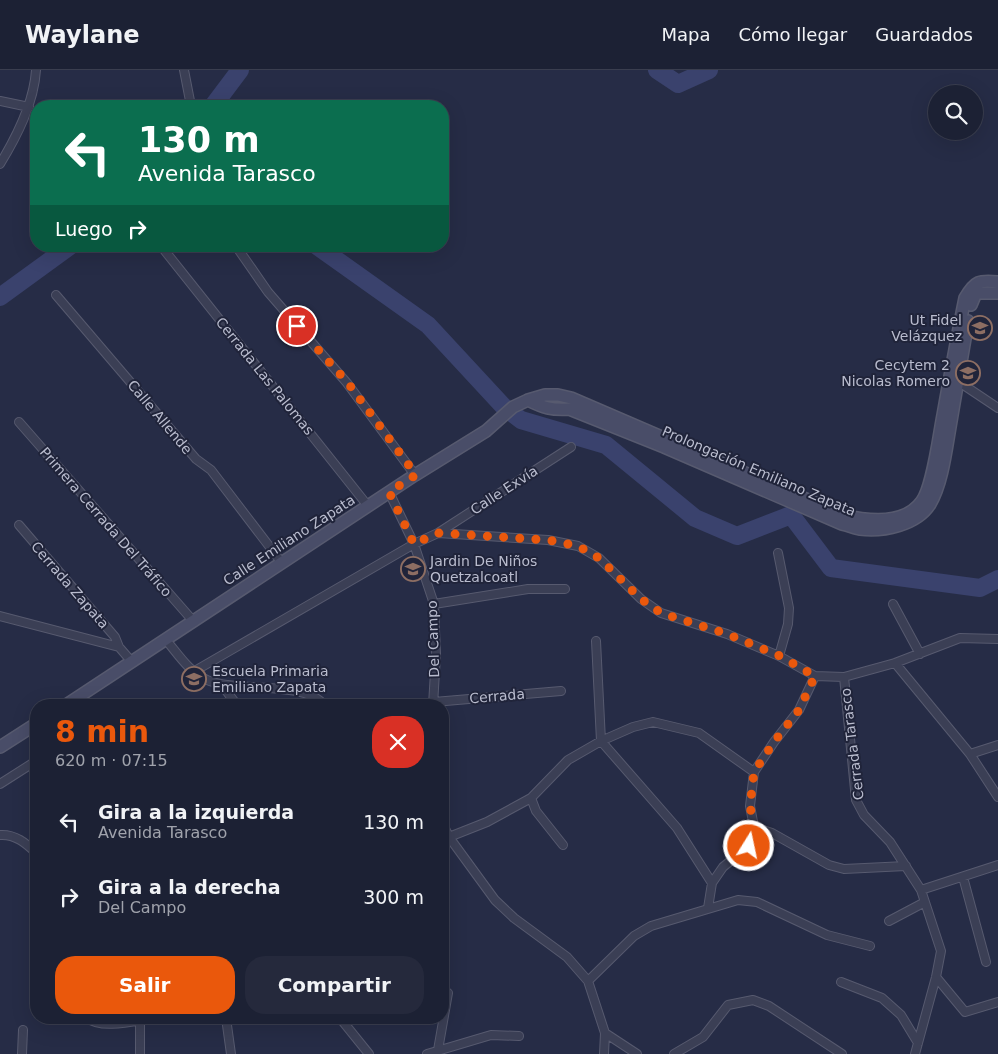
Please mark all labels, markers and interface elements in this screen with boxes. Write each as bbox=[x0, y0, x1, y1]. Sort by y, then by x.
text: Waylane bbox=[25, 21, 140, 49]
text: Mapa bbox=[661, 24, 710, 45]
text: Cómo llegar bbox=[738, 24, 847, 45]
text: Guardados bbox=[875, 24, 973, 45]
map controls bbox=[928, 85, 983, 140]
button: search bbox=[928, 85, 983, 140]
icon: left bbox=[55, 120, 120, 185]
text: 130 m bbox=[138, 120, 260, 160]
text: Avenida Tarasco bbox=[138, 161, 316, 186]
icon: right bbox=[123, 215, 151, 243]
text: Luego bbox=[55, 218, 113, 240]
pin bbox=[276, 305, 318, 347]
icon: arrive bbox=[283, 312, 311, 340]
place label: Ut Fidel Velázquez bbox=[891, 312, 962, 344]
street label: Cerrada Las Palomas bbox=[213, 314, 317, 438]
school or university icon: Ut Fidel Velázquez bbox=[967, 315, 993, 341]
place label: Cecytem 2 Nicolas Romero bbox=[841, 357, 950, 389]
school or university icon: Cecytem 2 Nicolas Romero bbox=[955, 360, 981, 386]
street label: Calle Allende bbox=[124, 377, 196, 457]
street label: Prolongación Emiliano Zapata bbox=[660, 423, 858, 519]
street label: Primera Cerrada Del Tráfico bbox=[37, 444, 175, 600]
street label: Calle Exvía bbox=[467, 462, 541, 518]
street label: Calle Emiliano Zapata bbox=[220, 491, 358, 589]
street label: Cerrada Zapata bbox=[28, 538, 112, 632]
place label: Jardin De Niños Quetzalcoatl bbox=[429, 553, 537, 585]
school or university icon: Jardin De Niños Quetzalcoatl bbox=[400, 556, 426, 582]
street label: Del Campo bbox=[424, 600, 442, 678]
place label: Escuela Primaria Emiliano Zapata bbox=[212, 663, 329, 695]
school or university icon: Escuela Primaria Emiliano Zapata bbox=[181, 666, 207, 692]
street label: Cerrada bbox=[469, 686, 525, 706]
street label: Cerrada Tarasco bbox=[837, 687, 867, 801]
text: 8 min bbox=[55, 714, 149, 749]
button: close bbox=[372, 716, 424, 768]
text: 620 m · 07:15 bbox=[55, 751, 168, 770]
text: Gira a la izquierda bbox=[98, 801, 294, 823]
icon: left bbox=[55, 808, 83, 836]
text: 130 m bbox=[363, 811, 424, 833]
position arrow bbox=[722, 819, 774, 871]
text: Avenida Tarasco bbox=[98, 823, 227, 842]
text: Gira a la derecha bbox=[98, 876, 281, 898]
icon: right bbox=[55, 883, 83, 911]
text: 300 m bbox=[363, 886, 424, 908]
text: Del Campo bbox=[98, 898, 186, 917]
button: Salir bbox=[55, 956, 235, 1014]
button: Compartir bbox=[245, 956, 424, 1014]

